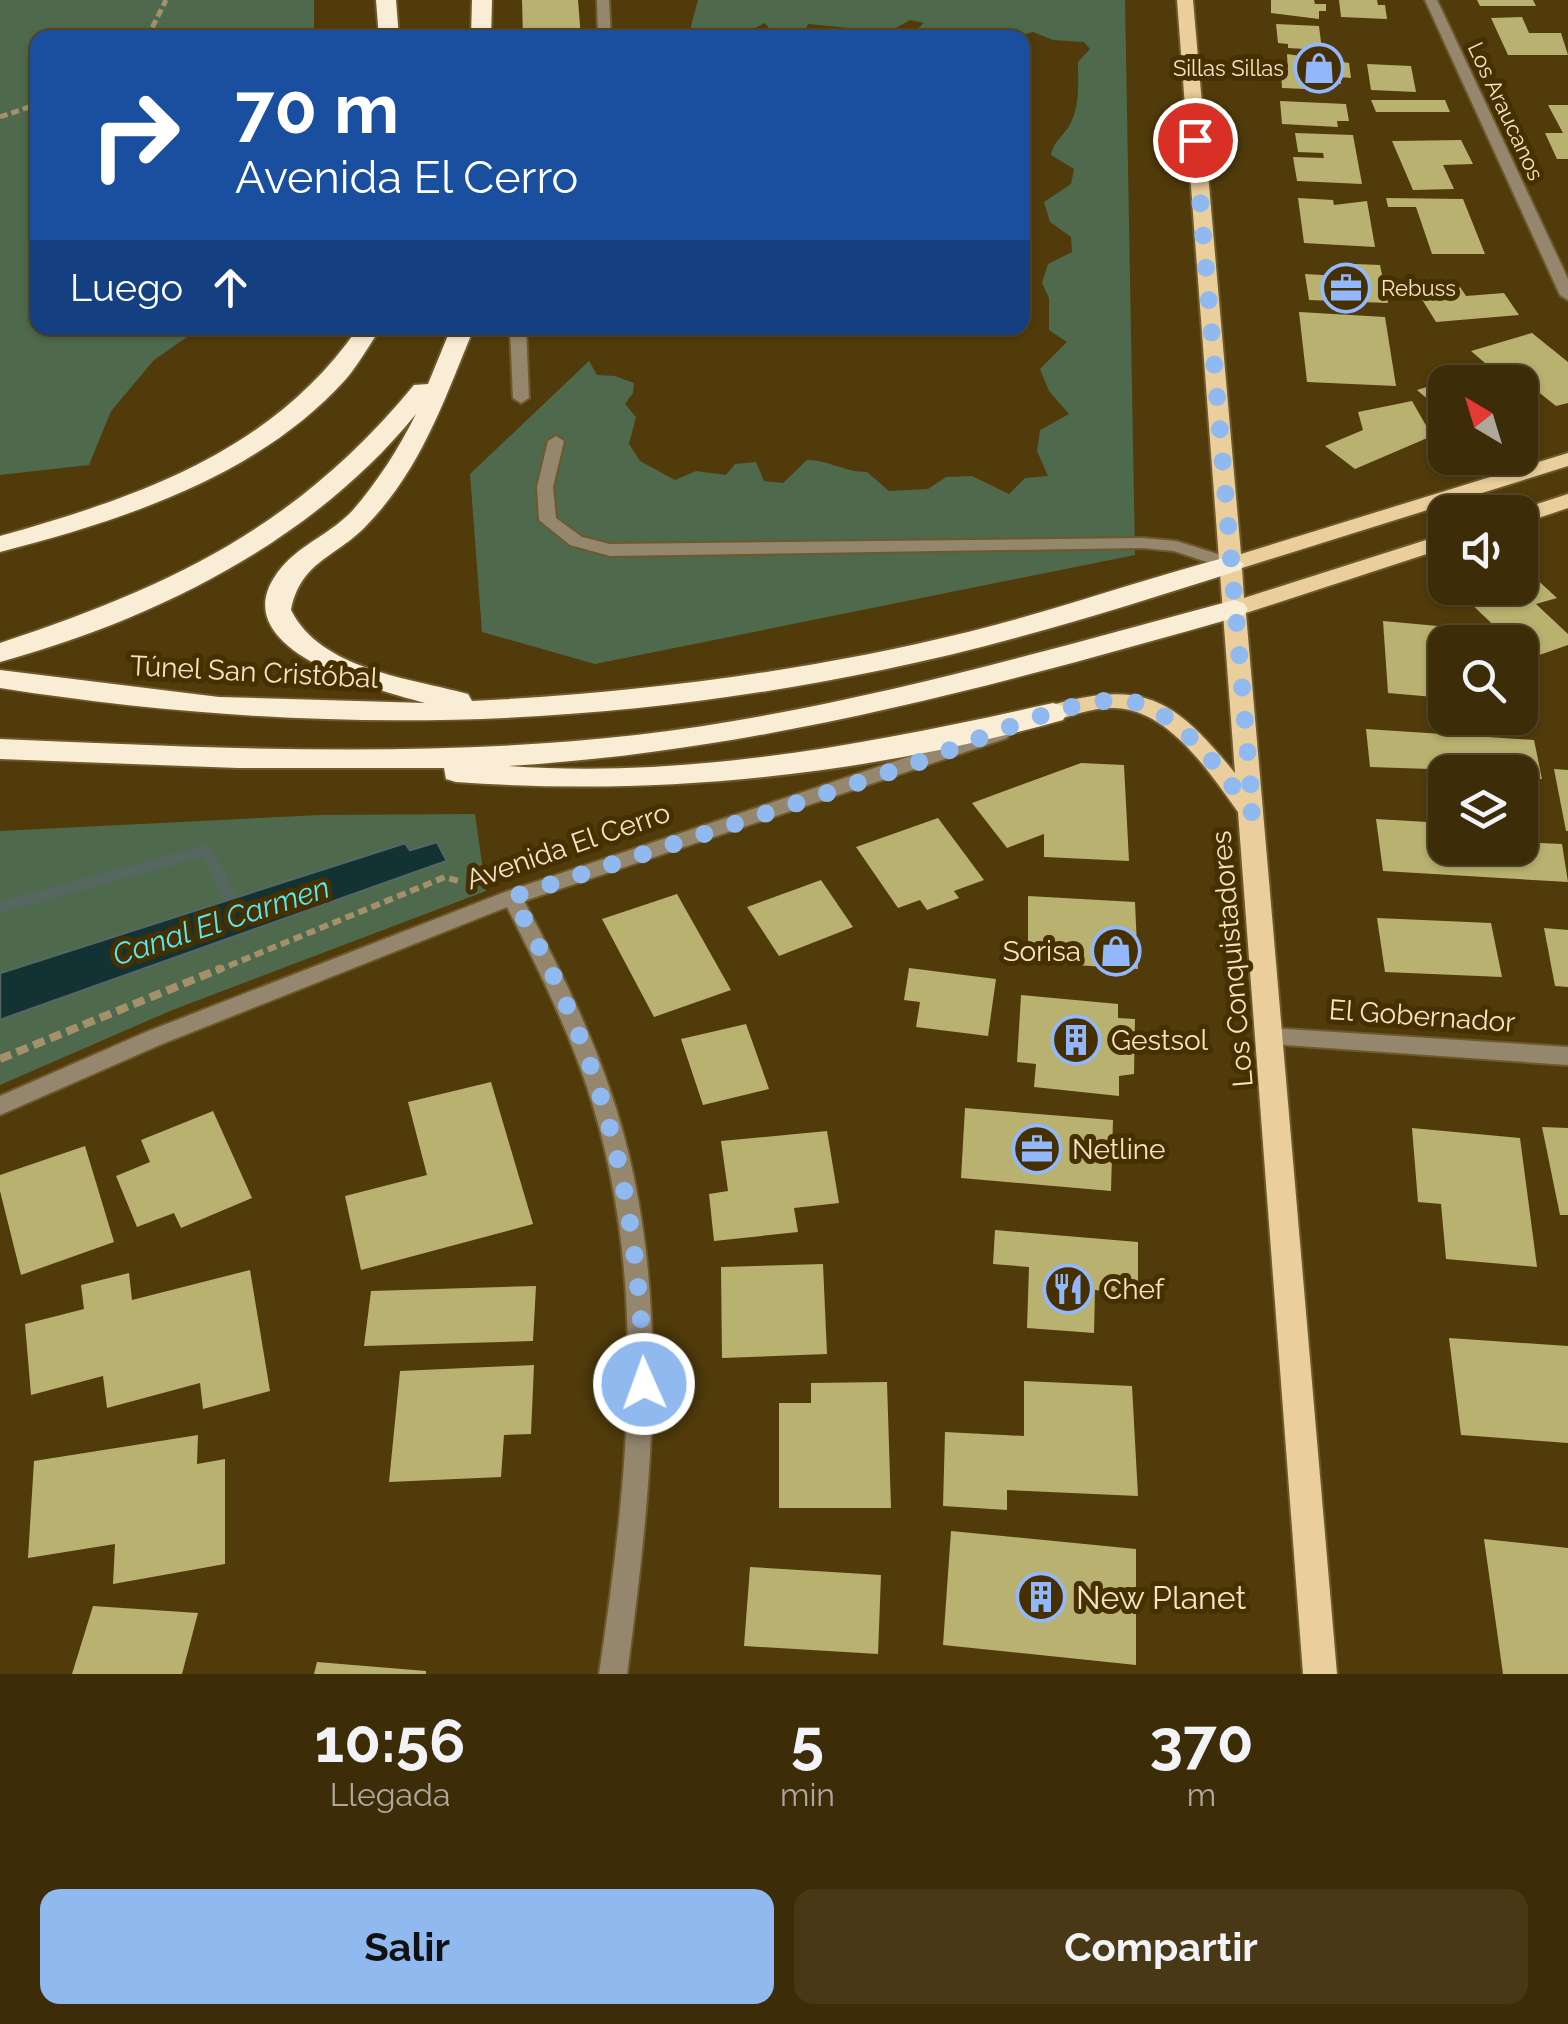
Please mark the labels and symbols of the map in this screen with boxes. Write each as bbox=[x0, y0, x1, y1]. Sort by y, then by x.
street label: Los Araucanos bbox=[1463, 38, 1549, 184]
shop icon: Sillas Sillas bbox=[1293, 42, 1345, 94]
place label: Sillas Sillas bbox=[1173, 55, 1284, 81]
pin bbox=[1153, 98, 1238, 183]
office icon: Rebuss bbox=[1320, 262, 1372, 314]
place label: Rebuss bbox=[1381, 275, 1456, 301]
north arrow bbox=[1428, 365, 1538, 475]
street label: Túnel San Cristóbal bbox=[129, 649, 379, 695]
street label: Avenida El Cerro bbox=[462, 796, 674, 896]
street label: Los Conquistadores bbox=[1204, 829, 1260, 1089]
water label: Canal El Carmen bbox=[108, 869, 334, 973]
shop icon: Sorisa bbox=[1090, 925, 1142, 977]
place label: Sorisa bbox=[1003, 935, 1081, 968]
street label: El Gobernador bbox=[1328, 993, 1516, 1039]
building icon: Gestsol bbox=[1050, 1014, 1102, 1066]
place label: Gestsol bbox=[1111, 1024, 1209, 1057]
office icon: Netline bbox=[1011, 1123, 1063, 1175]
place label: Netline bbox=[1072, 1133, 1166, 1166]
restaurant icon: Chef bbox=[1042, 1263, 1094, 1315]
place label: Chef bbox=[1103, 1273, 1166, 1306]
position arrow bbox=[592, 1332, 696, 1436]
building icon: New Planet bbox=[1015, 1571, 1067, 1623]
place label: New Planet bbox=[1076, 1579, 1246, 1616]

